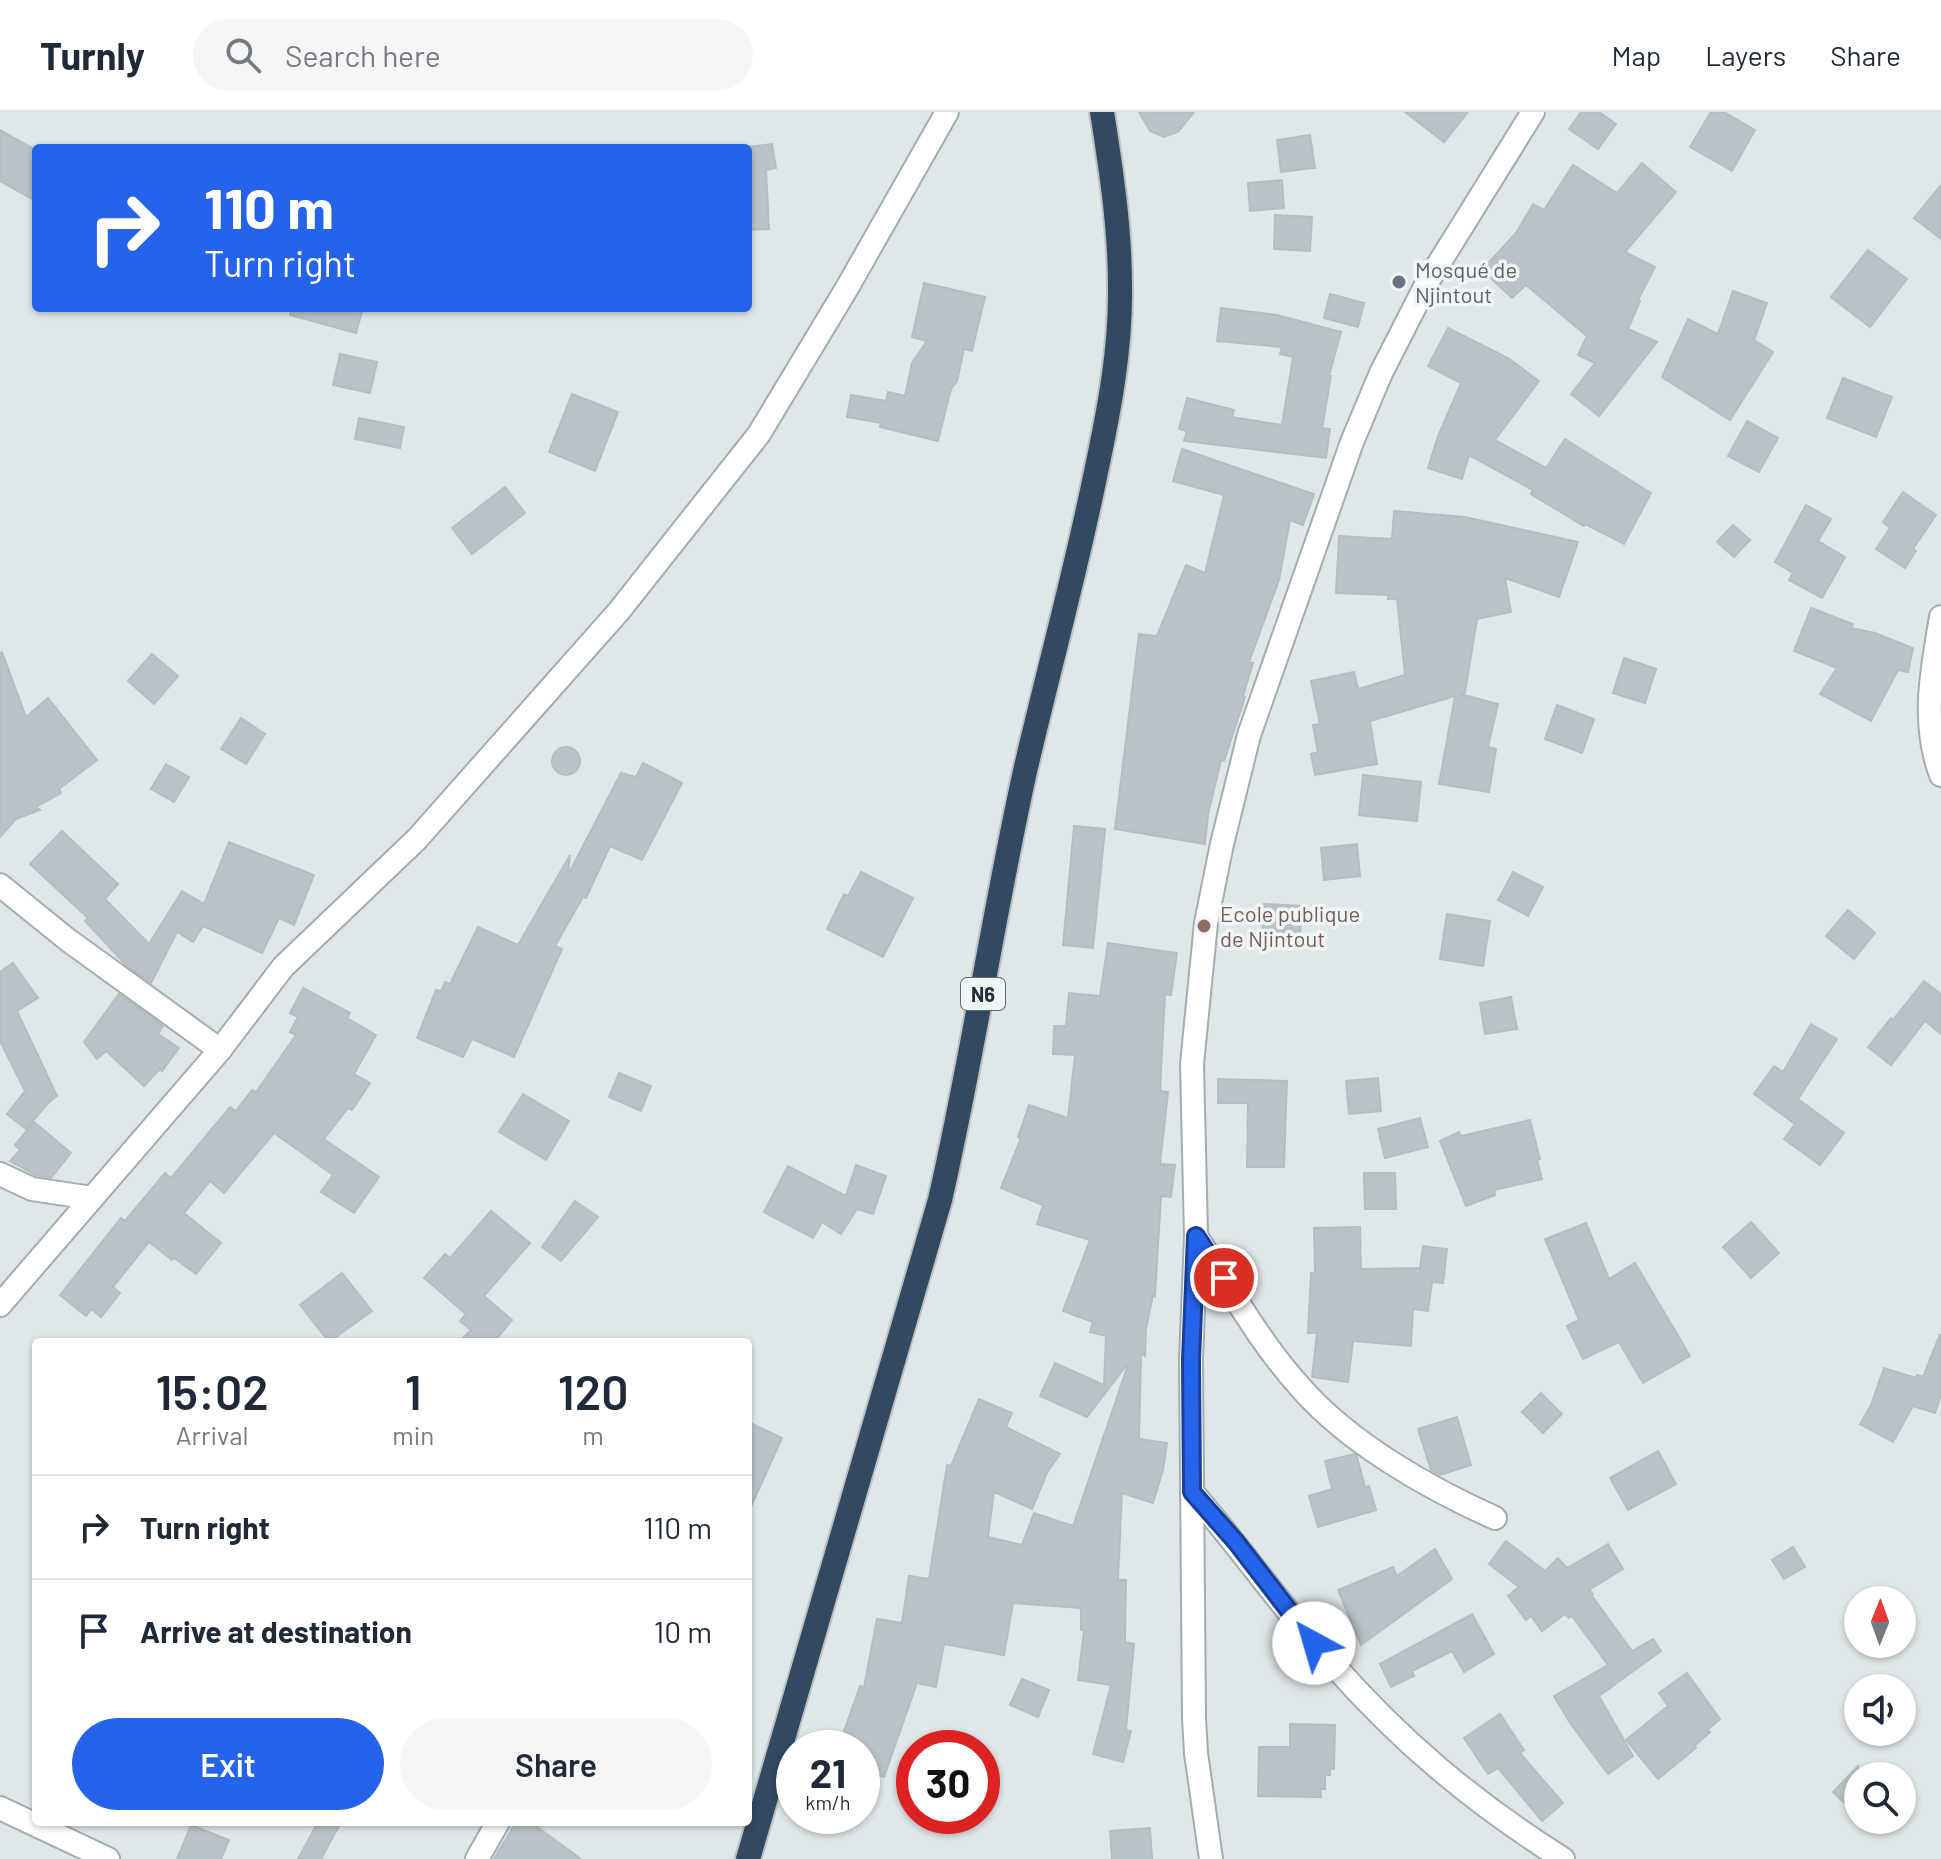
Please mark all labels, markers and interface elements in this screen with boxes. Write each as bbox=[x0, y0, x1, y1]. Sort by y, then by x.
search box bbox=[193, 19, 753, 91]
text: Turnly bbox=[40, 32, 145, 78]
icon: search bbox=[221, 33, 265, 77]
text: Search here bbox=[285, 37, 441, 73]
text: Map bbox=[1611, 38, 1661, 72]
text: Layers bbox=[1705, 38, 1786, 72]
text: Share bbox=[1830, 38, 1901, 72]
text: 110 m bbox=[204, 173, 334, 240]
icon: right bbox=[72, 176, 176, 280]
text: Turn right bbox=[204, 241, 356, 284]
place label: Mosqué de Njintout bbox=[1415, 256, 1517, 307]
marker: Mosqué de Njintout bbox=[1390, 273, 1408, 291]
place label: Ecole publique de Njintout bbox=[1220, 900, 1360, 951]
marker: Ecole publique de Njintout bbox=[1195, 917, 1213, 935]
road number: N6 bbox=[961, 978, 1005, 1010]
pin bbox=[1190, 1244, 1258, 1312]
icon: arrive bbox=[1202, 1256, 1246, 1300]
text: 15:02 bbox=[156, 1362, 269, 1420]
text: 1 bbox=[405, 1362, 422, 1420]
text: 120 bbox=[558, 1362, 628, 1420]
text: Arrival bbox=[176, 1419, 248, 1450]
text: min bbox=[392, 1419, 434, 1450]
text: m bbox=[582, 1419, 604, 1450]
icon: right bbox=[72, 1505, 116, 1549]
text: Turn right bbox=[140, 1509, 270, 1545]
text: 110 m bbox=[643, 1509, 712, 1545]
north arrow bbox=[1844, 1586, 1916, 1658]
map controls bbox=[1844, 1586, 1916, 1834]
position arrow bbox=[1272, 1601, 1356, 1685]
icon: arrive bbox=[72, 1609, 116, 1653]
text: Arrive at destination bbox=[140, 1613, 412, 1649]
text: 10 m bbox=[654, 1613, 712, 1649]
button: sound bbox=[1844, 1674, 1916, 1746]
button: Exit bbox=[72, 1718, 384, 1810]
button: Share bbox=[400, 1718, 712, 1810]
speed limit sign: 30 bbox=[896, 1730, 1000, 1834]
text: 21 bbox=[810, 1748, 846, 1796]
button: search bbox=[1844, 1762, 1916, 1834]
text: km/h bbox=[805, 1790, 851, 1814]

